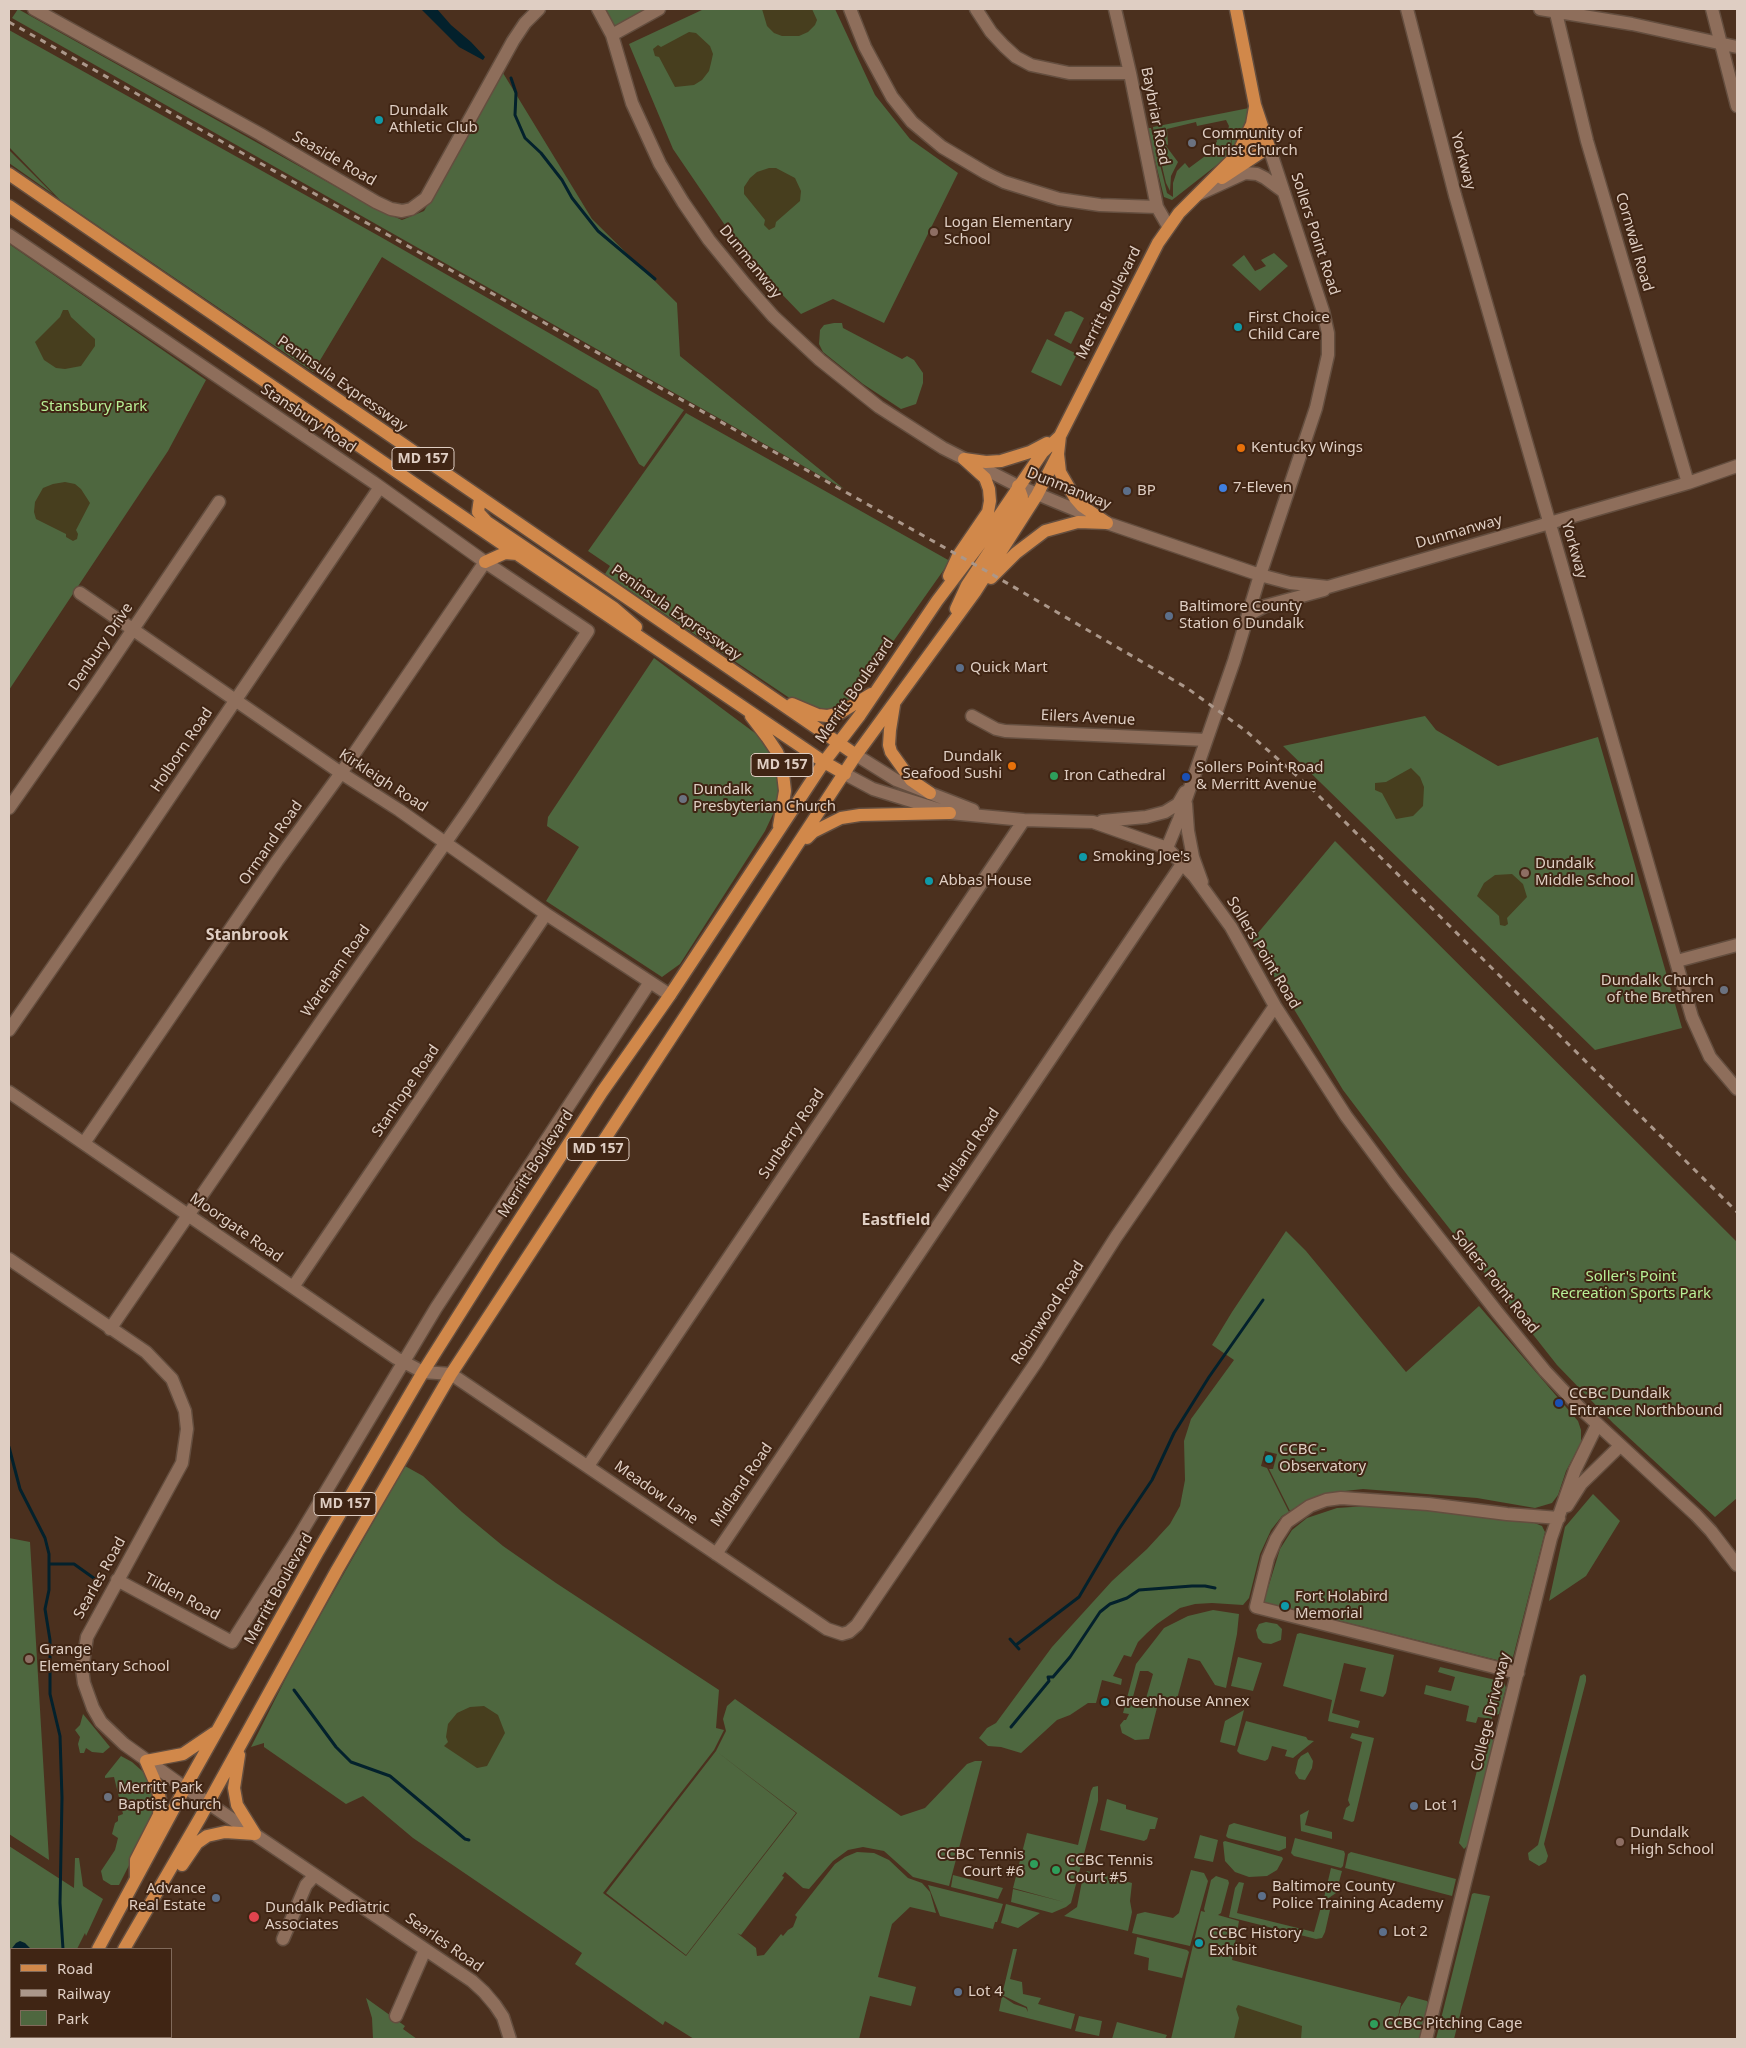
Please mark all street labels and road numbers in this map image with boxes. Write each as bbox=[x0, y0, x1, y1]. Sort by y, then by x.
street label: Baybriar Road bbox=[1137, 65, 1173, 167]
street label: Seaside Road bbox=[289, 128, 379, 190]
street label: Yorkway bbox=[1447, 130, 1479, 192]
street label: Sollers Point Road bbox=[1287, 171, 1343, 297]
street label: Cornwall Road bbox=[1611, 191, 1657, 293]
street label: Dunmanway bbox=[715, 222, 785, 302]
street label: Merritt Boulevard bbox=[1073, 244, 1145, 362]
street label: Peninsula Expressway bbox=[273, 332, 411, 436]
street label: Stansbury Road bbox=[257, 381, 359, 457]
road number: MD 157 bbox=[392, 448, 454, 470]
street label: Dunmanway bbox=[1024, 464, 1114, 514]
street label: Dunmanway bbox=[1414, 511, 1504, 553]
street label: Yorkway bbox=[1557, 519, 1591, 581]
street label: Peninsula Expressway bbox=[607, 561, 745, 665]
street label: Denbury Drive bbox=[65, 600, 137, 694]
street label: Merritt Boulevard bbox=[812, 635, 898, 747]
street label: Holborn Road bbox=[147, 704, 217, 796]
street label: Eilers Avenue bbox=[1040, 707, 1136, 729]
street label: Kirkleigh Road bbox=[335, 746, 431, 816]
road number: MD 157 bbox=[751, 754, 813, 776]
street label: Ormand Road bbox=[235, 797, 307, 889]
street label: Sollers Point Road bbox=[1222, 894, 1304, 1012]
street label: Wareham Road bbox=[298, 922, 374, 1020]
street label: Stanhope Road bbox=[369, 1041, 443, 1141]
street label: Sunberry Road bbox=[755, 1086, 829, 1182]
street label: Midland Road bbox=[934, 1105, 1004, 1195]
street label: Merritt Boulevard bbox=[495, 1107, 577, 1221]
road number: MD 157 bbox=[567, 1138, 629, 1160]
street label: Moorgate Road bbox=[186, 1189, 286, 1267]
street label: Sollers Point Road bbox=[1448, 1227, 1542, 1337]
street label: Robinwood Road bbox=[1008, 1258, 1088, 1368]
street label: Midland Road bbox=[707, 1440, 777, 1530]
street label: Meadow Lane bbox=[611, 1457, 701, 1529]
road number: MD 157 bbox=[314, 1492, 376, 1516]
street label: Merritt Boulevard bbox=[241, 1530, 317, 1648]
street label: Searles Road bbox=[70, 1534, 130, 1622]
street label: Tilden Road bbox=[141, 1570, 223, 1624]
street label: College Driveway bbox=[1468, 1651, 1514, 1773]
street label: Searles Road bbox=[402, 1910, 486, 1976]

